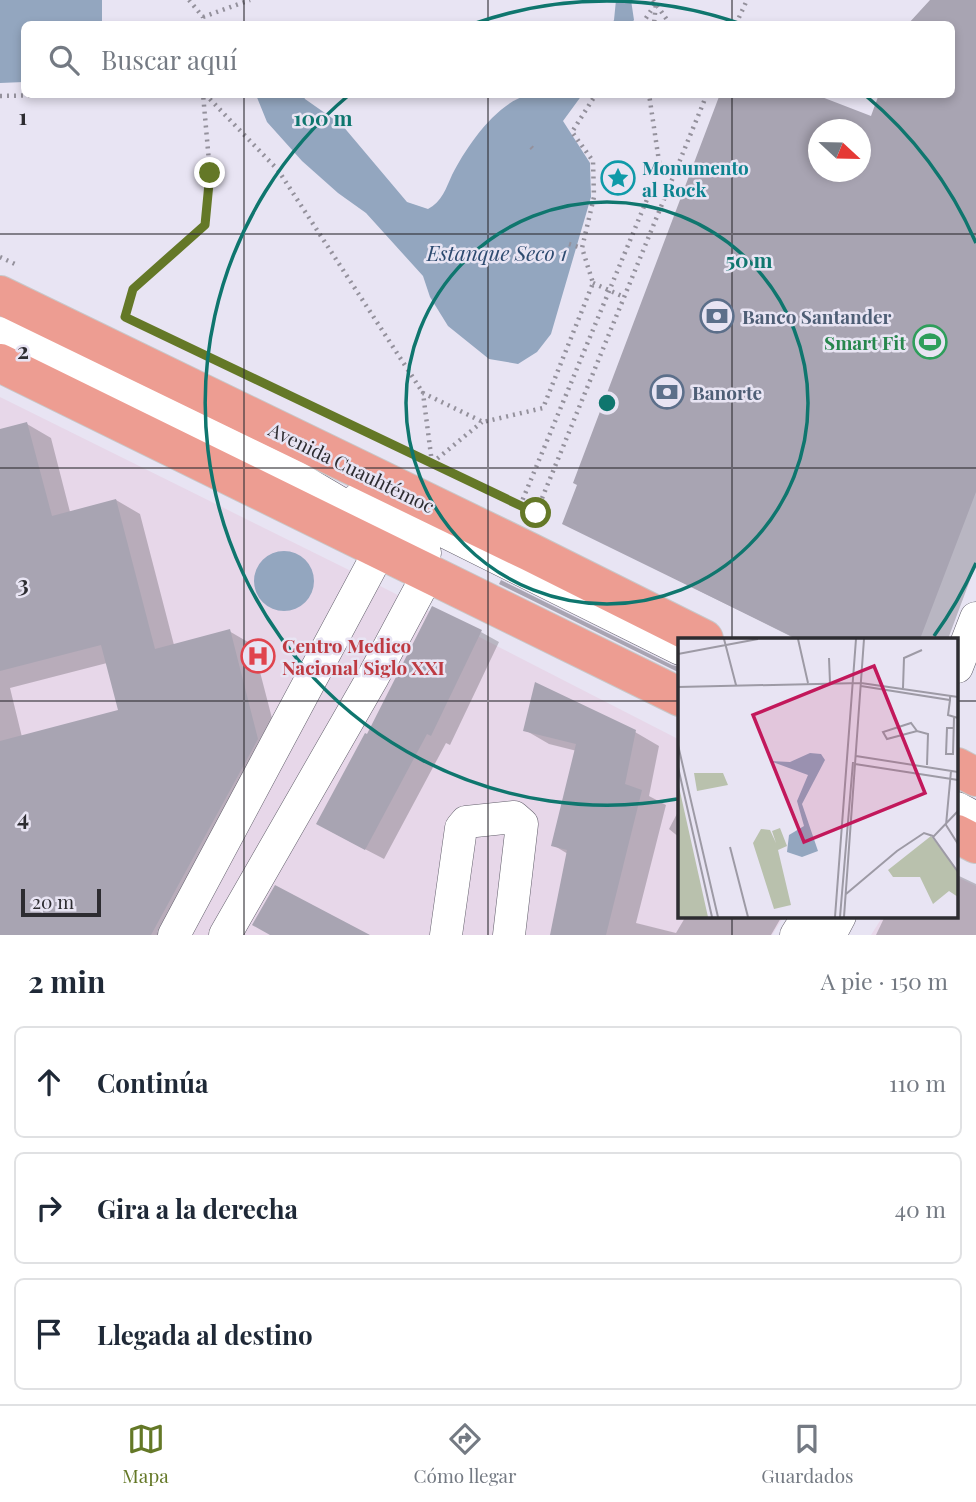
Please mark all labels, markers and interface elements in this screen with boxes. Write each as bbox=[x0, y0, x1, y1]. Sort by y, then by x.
search box bbox=[21, 21, 955, 98]
icon: search bbox=[45, 41, 83, 79]
text: Buscar aquí bbox=[101, 42, 237, 77]
text: 1 bbox=[19, 100, 28, 131]
text: 100 m bbox=[293, 103, 353, 131]
north arrow bbox=[808, 119, 871, 182]
place label: Monumento al Rock bbox=[642, 154, 749, 202]
route end bbox=[194, 157, 225, 188]
place icon: Monumento al Rock bbox=[599, 159, 637, 197]
water label: Estanque Seco 1 bbox=[426, 238, 567, 266]
text: 50 m bbox=[725, 245, 773, 273]
bank icon: Banco Santander bbox=[698, 297, 736, 335]
place label: Banco Santander bbox=[742, 303, 891, 329]
sports icon: Smart Fit bbox=[911, 323, 949, 361]
place label: Smart Fit bbox=[824, 329, 906, 355]
text: 2 bbox=[17, 334, 29, 365]
bank icon: Banorte bbox=[648, 373, 686, 411]
place label: Banorte bbox=[692, 379, 762, 405]
centre of rings bbox=[595, 391, 619, 415]
street label: Avenida Cuauhtémoc bbox=[264, 415, 439, 518]
route start bbox=[520, 497, 551, 528]
text: 3 bbox=[17, 567, 29, 598]
place label: Centro Medico Nacional Siglo XXI bbox=[282, 632, 445, 680]
hospital icon: Centro Medico Nacional Siglo XXI bbox=[239, 637, 277, 675]
inset map bbox=[678, 638, 958, 918]
text: 4 bbox=[17, 801, 29, 832]
scale bar bbox=[21, 886, 102, 918]
text: 20 m bbox=[32, 888, 74, 914]
text: 2 min bbox=[28, 961, 105, 1001]
text: A pie · 150 m bbox=[821, 965, 948, 996]
icon: ahead bbox=[30, 1063, 68, 1101]
text: Continúa bbox=[97, 1065, 209, 1100]
text: 110 m bbox=[889, 1067, 946, 1098]
icon: right bbox=[30, 1189, 68, 1227]
text: Gira a la derecha bbox=[97, 1191, 298, 1226]
text: 40 m bbox=[895, 1193, 946, 1224]
icon: arrive bbox=[30, 1315, 68, 1353]
text: Llegada al destino bbox=[97, 1317, 313, 1352]
tab: Mapa bbox=[122, 1420, 169, 1488]
tab: Cómo llegar bbox=[414, 1420, 517, 1488]
tab: Guardados bbox=[761, 1420, 854, 1488]

